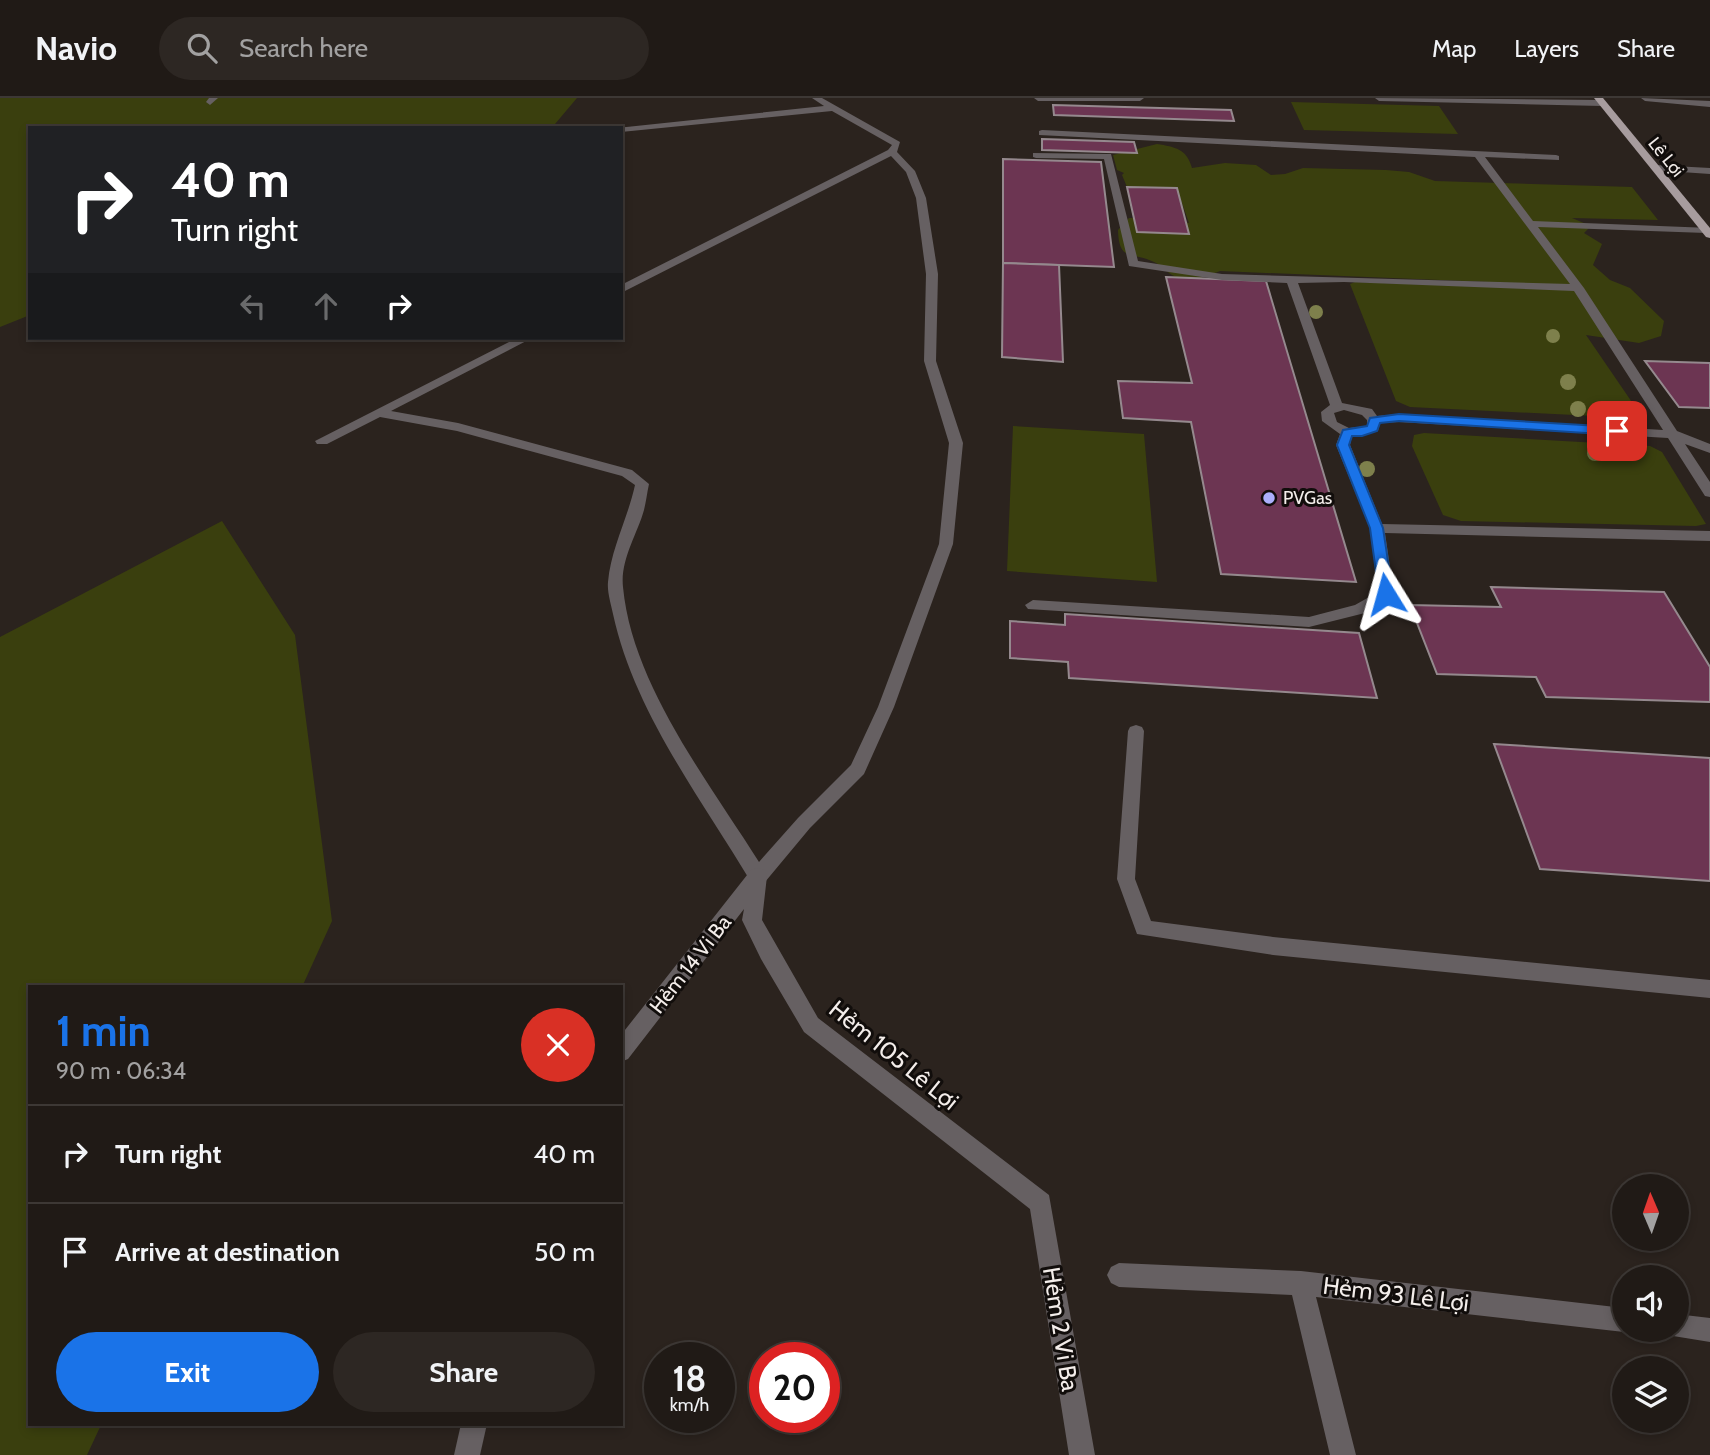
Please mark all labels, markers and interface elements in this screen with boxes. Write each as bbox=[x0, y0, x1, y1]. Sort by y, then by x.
search box bbox=[159, 17, 649, 80]
text: Navio bbox=[35, 28, 117, 68]
icon: search bbox=[183, 29, 221, 67]
text: Search here bbox=[239, 32, 368, 64]
text: Map bbox=[1432, 34, 1476, 63]
text: Layers bbox=[1514, 34, 1579, 63]
text: Share bbox=[1617, 34, 1675, 63]
street label: Lê Lợi bbox=[1643, 133, 1689, 181]
text: 40 m bbox=[171, 150, 290, 209]
icon: right bbox=[56, 154, 147, 245]
text: Turn right bbox=[171, 210, 298, 249]
icon: left bbox=[234, 287, 272, 325]
icon: ahead bbox=[307, 287, 345, 325]
icon: right bbox=[380, 287, 418, 325]
pin bbox=[1587, 401, 1647, 461]
icon: arrive bbox=[1598, 412, 1636, 450]
place label: PVGas bbox=[1283, 487, 1332, 509]
marker: PVGas bbox=[1261, 490, 1277, 506]
position arrow bbox=[1349, 557, 1423, 631]
street label: Hẻm 14 Vi Ba bbox=[644, 910, 736, 1018]
street label: Hẻm 105 Lê Lợi bbox=[824, 994, 964, 1116]
text: 1 min bbox=[56, 1005, 151, 1057]
button: close bbox=[521, 1008, 595, 1082]
text: 90 m · 06:34 bbox=[56, 1057, 186, 1085]
icon: right bbox=[56, 1135, 94, 1173]
text: Turn right bbox=[115, 1138, 221, 1170]
text: 40 m bbox=[533, 1138, 595, 1170]
north arrow bbox=[1612, 1174, 1689, 1251]
map controls bbox=[1612, 1174, 1689, 1433]
icon: arrive bbox=[56, 1233, 94, 1271]
text: Arrive at destination bbox=[115, 1236, 340, 1268]
text: 50 m bbox=[534, 1236, 595, 1268]
street label: Hẻm 2 Vi Ba bbox=[1037, 1265, 1085, 1394]
button: sound bbox=[1612, 1265, 1689, 1342]
street label: Hẻm 93 Lê Lợi bbox=[1321, 1271, 1471, 1317]
button: Exit bbox=[56, 1332, 319, 1412]
button: Share bbox=[333, 1332, 595, 1412]
speed limit sign: 20 bbox=[749, 1342, 840, 1433]
button: layers bbox=[1612, 1356, 1689, 1433]
text: 18 bbox=[672, 1357, 707, 1400]
text: km/h bbox=[670, 1394, 709, 1416]

